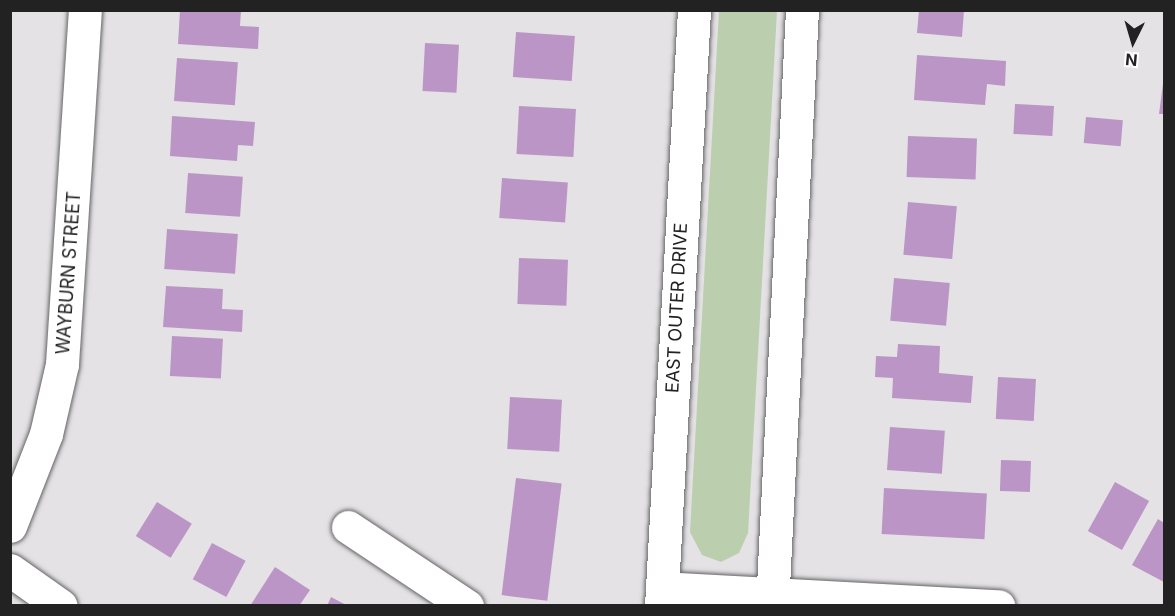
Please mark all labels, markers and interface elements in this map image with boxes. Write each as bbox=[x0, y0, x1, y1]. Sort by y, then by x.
north arrow bbox=[1103, 12, 1163, 72]
text: N bbox=[1124, 49, 1138, 70]
street label: WAYBURN STREET bbox=[53, 191, 85, 355]
street label: EAST OUTER DRIVE bbox=[662, 222, 692, 394]

